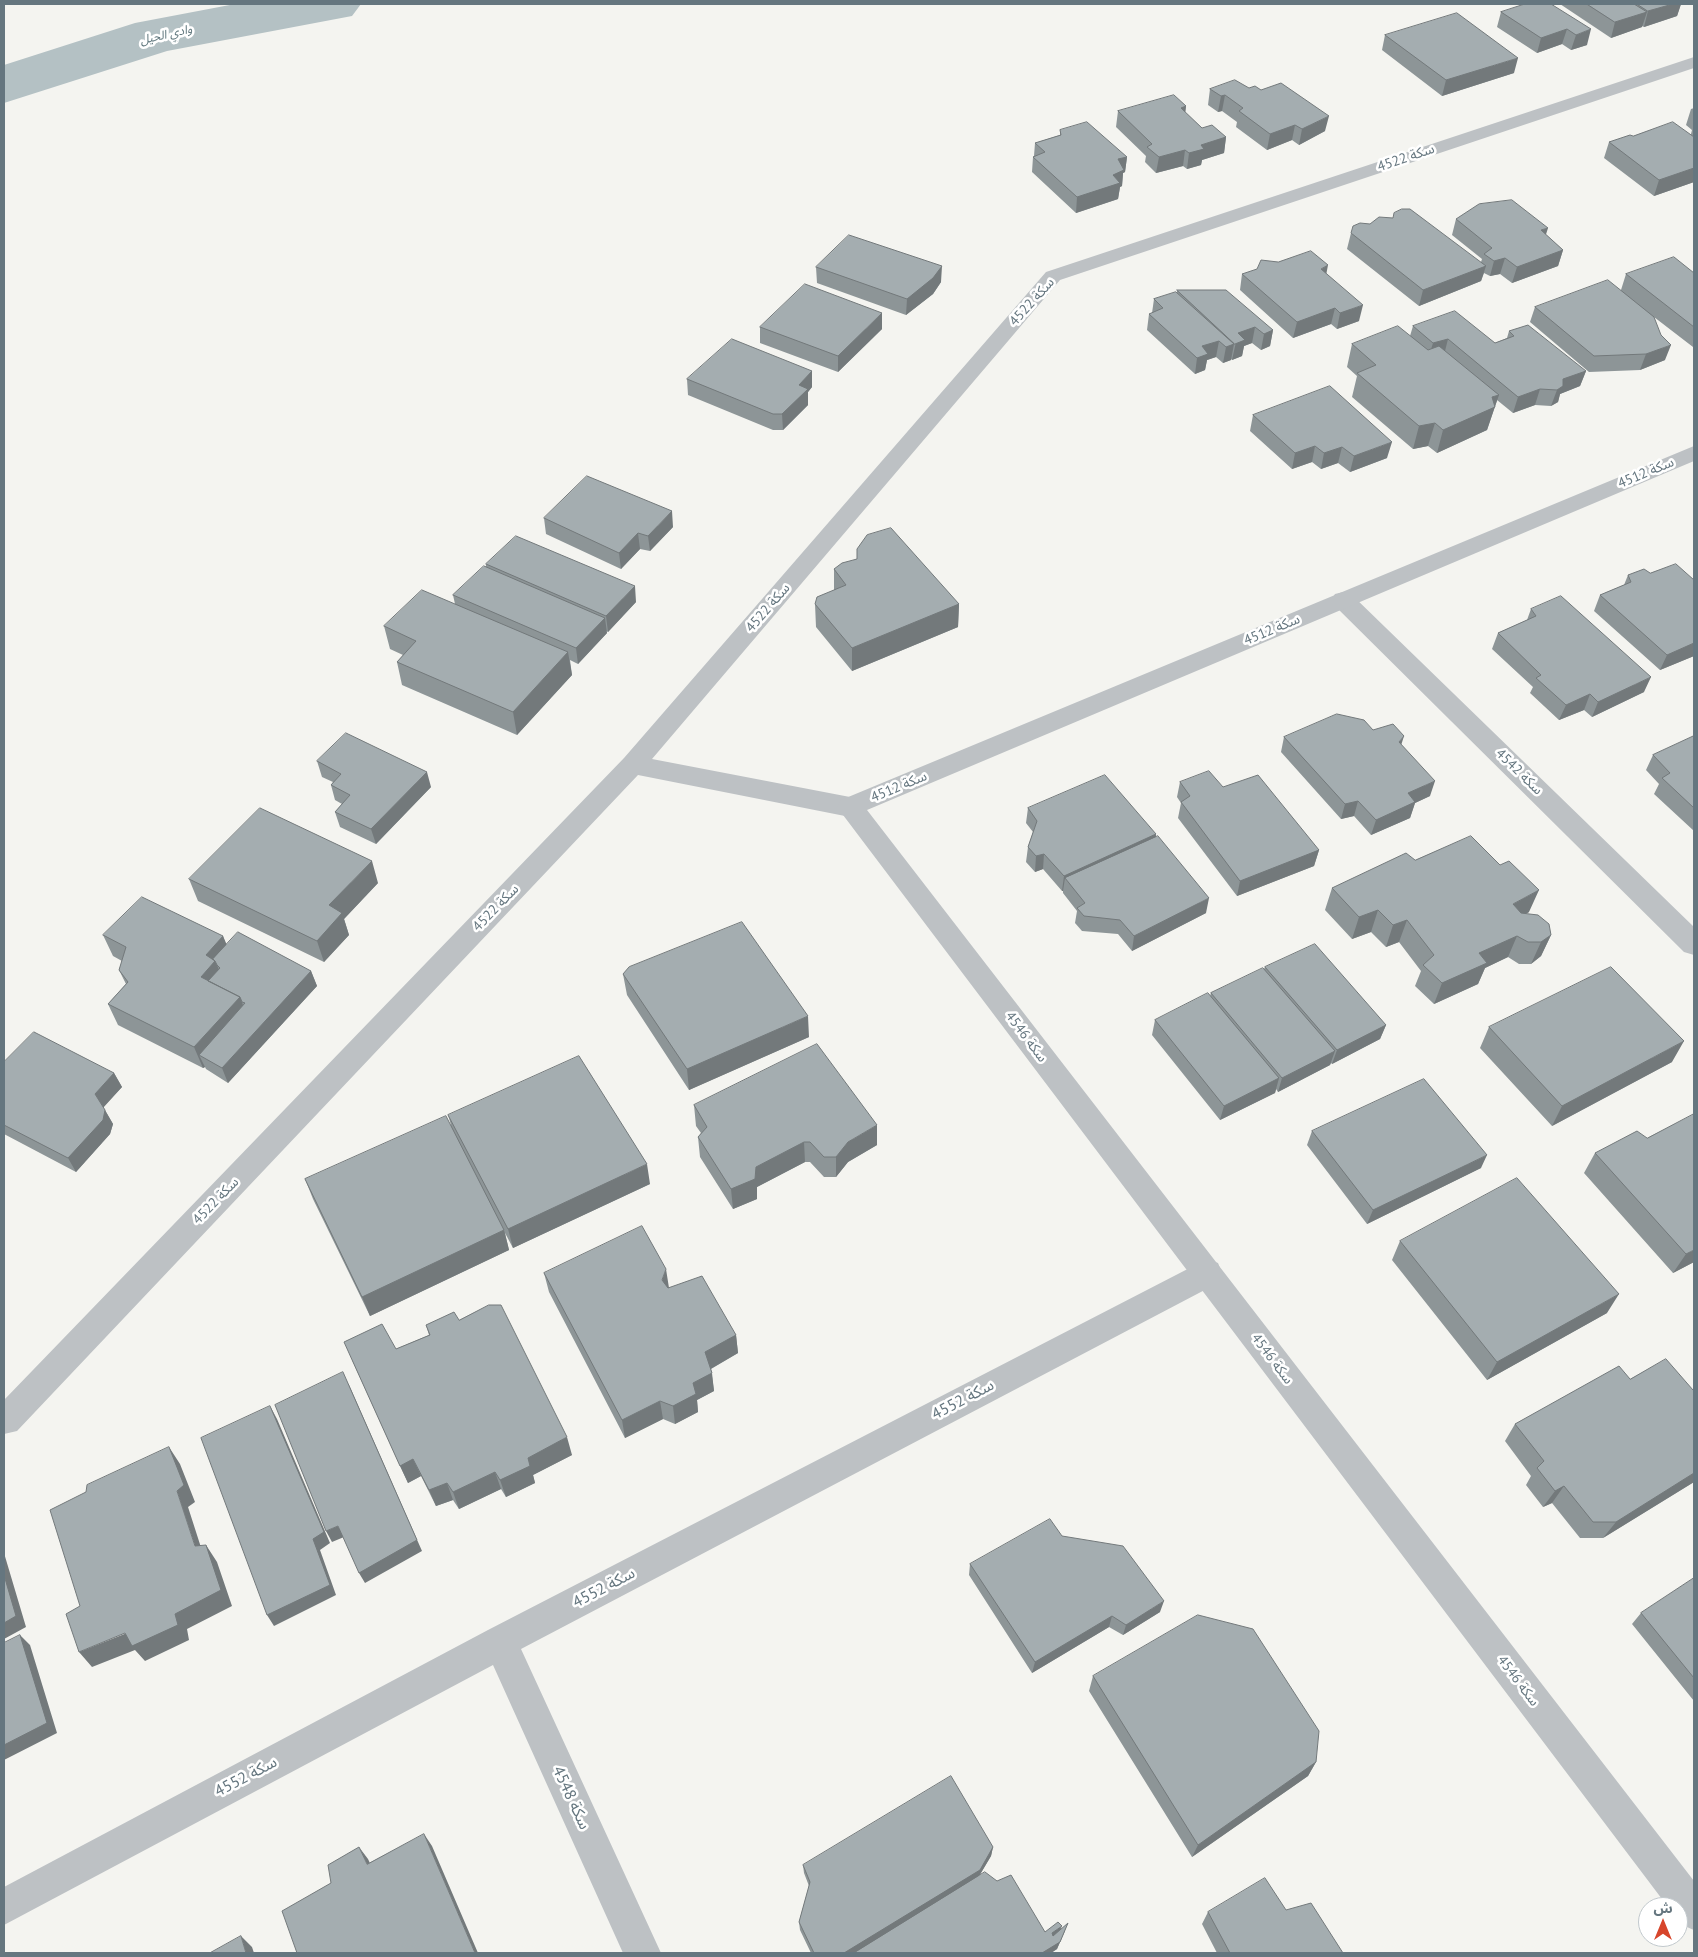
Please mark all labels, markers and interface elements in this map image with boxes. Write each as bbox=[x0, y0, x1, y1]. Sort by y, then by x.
water label: وادي الحيل bbox=[138, 22, 194, 48]
street label: سكة 4522 bbox=[1375, 140, 1437, 176]
street label: سكة 4522 bbox=[1006, 274, 1058, 330]
street label: سكة 4512 bbox=[1615, 454, 1677, 492]
street label: سكة 4522 bbox=[742, 580, 794, 636]
street label: سكة 4512 bbox=[1241, 611, 1303, 649]
street label: سكة 4542 bbox=[1492, 745, 1546, 799]
street label: سكة 4512 bbox=[868, 768, 930, 806]
street label: سكة 4522 bbox=[469, 881, 523, 935]
street label: سكة 4546 bbox=[1001, 1008, 1051, 1066]
street label: سكة 4522 bbox=[189, 1174, 243, 1228]
street label: سكة 4546 bbox=[1247, 1330, 1297, 1388]
street label: سكة 4552 bbox=[929, 1376, 997, 1424]
street label: سكة 4552 bbox=[570, 1564, 638, 1612]
street label: سكة 4546 bbox=[1493, 1652, 1543, 1710]
street label: سكة 4552 bbox=[212, 1753, 280, 1801]
street label: سكة 4548 bbox=[548, 1763, 594, 1833]
north arrow bbox=[1638, 1897, 1688, 1947]
text: ش bbox=[1653, 1899, 1673, 1917]

